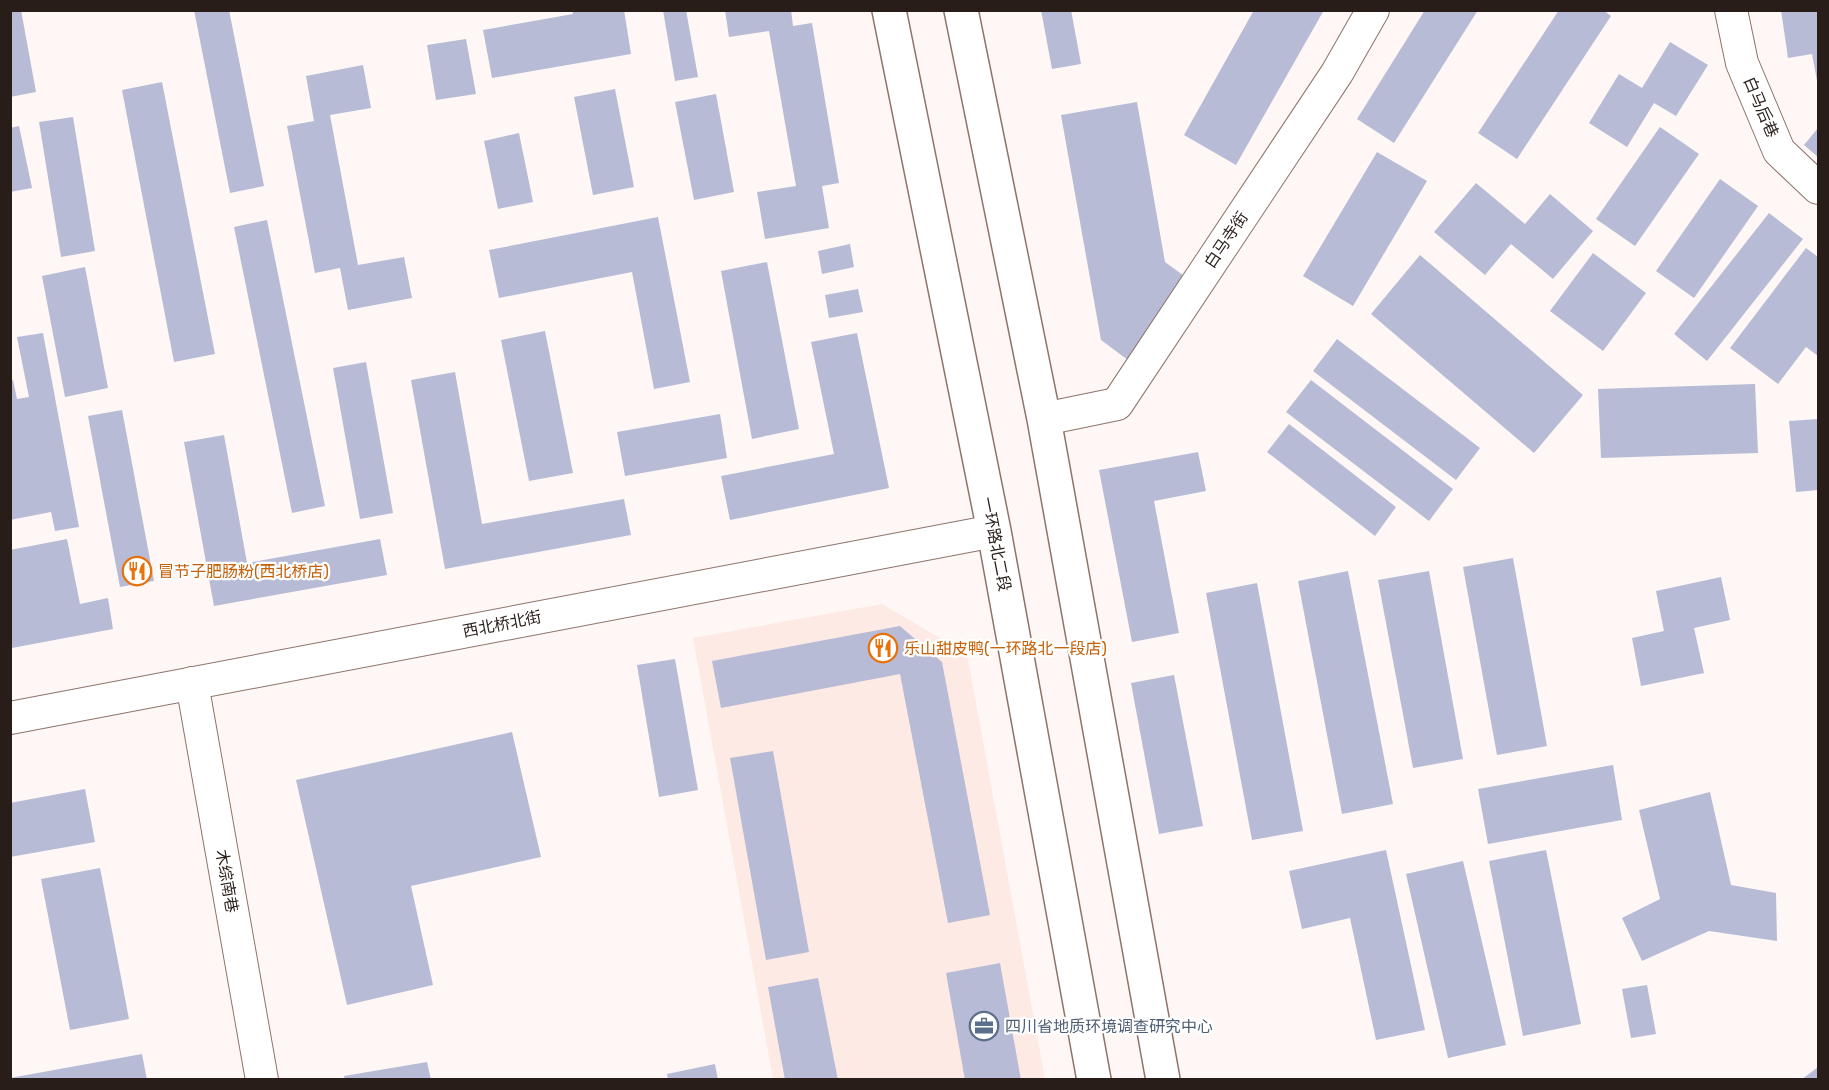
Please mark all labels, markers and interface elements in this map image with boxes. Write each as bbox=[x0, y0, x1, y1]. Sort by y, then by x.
street label: 白马后巷 bbox=[1740, 74, 1782, 140]
street label: 白马寺街 bbox=[1200, 208, 1252, 272]
street label: 一环路北二段 bbox=[978, 495, 1014, 593]
restaurant icon: 冒节子肥肠粉(西北桥店) bbox=[121, 555, 153, 587]
place label: 冒节子肥肠粉(西北桥店) bbox=[158, 562, 329, 581]
street label: 西北桥北街 bbox=[461, 607, 543, 641]
restaurant icon: 乐山甜皮鸭(一环路北一段店) bbox=[867, 632, 899, 664]
place label: 乐山甜皮鸭(一环路北一段店) bbox=[904, 639, 1107, 658]
street label: 木综南巷 bbox=[212, 848, 242, 914]
office icon: 四川省地质环境调查研究中心 bbox=[968, 1010, 1000, 1042]
place label: 四川省地质环境调查研究中心 bbox=[1005, 1017, 1213, 1036]

